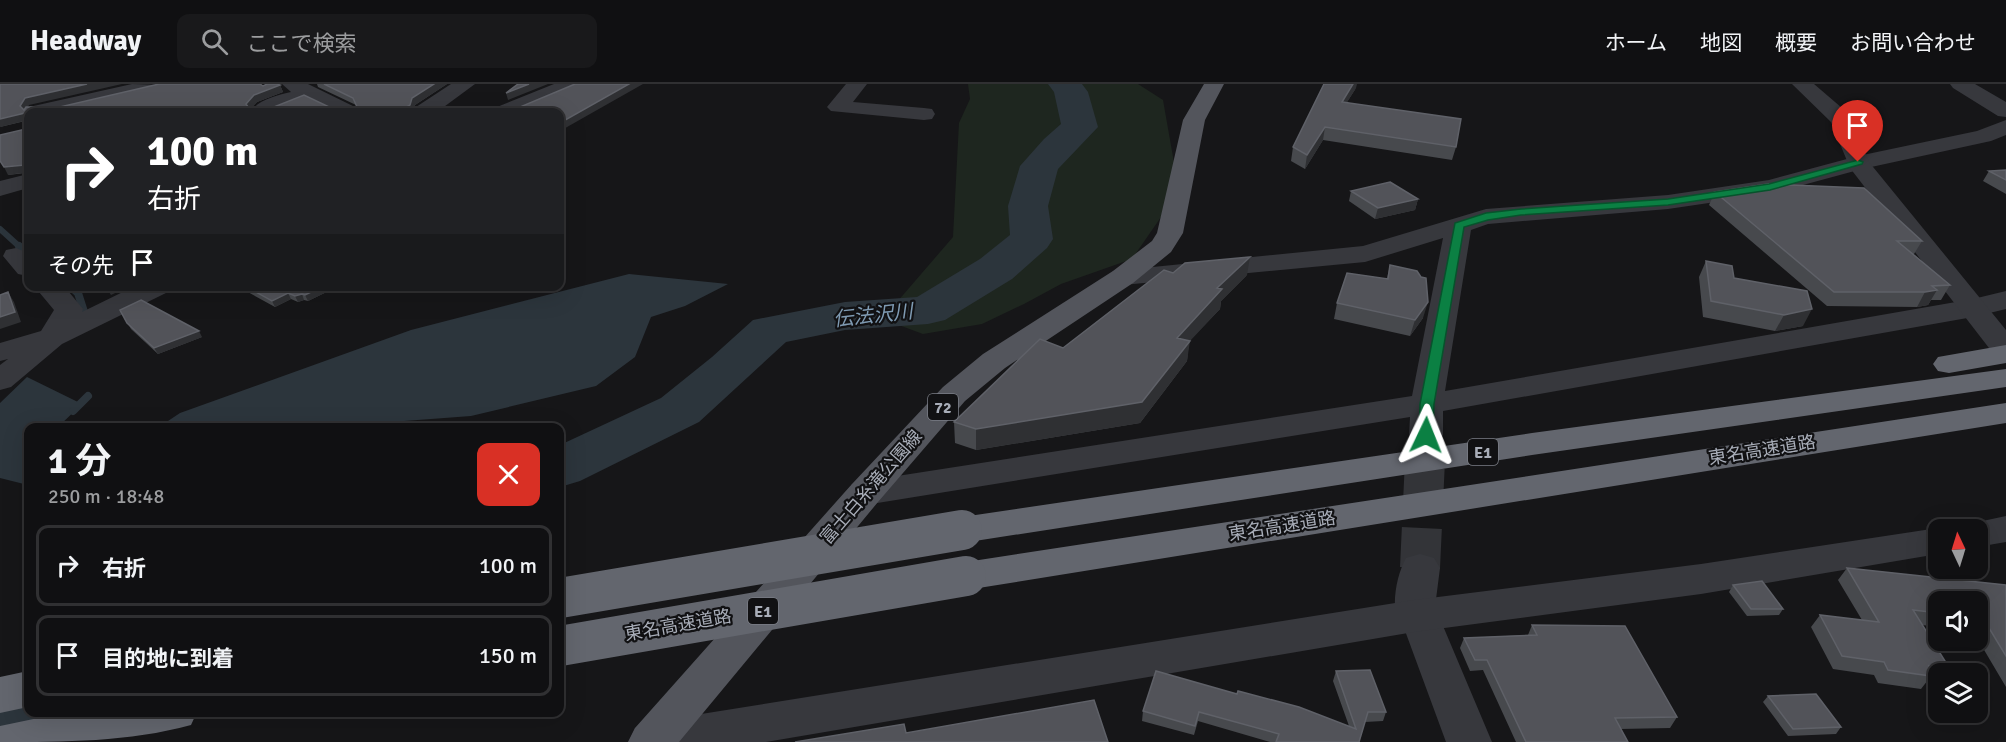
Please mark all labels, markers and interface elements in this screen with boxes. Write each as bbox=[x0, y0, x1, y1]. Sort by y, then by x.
search box bbox=[177, 14, 597, 68]
text: Headway bbox=[30, 24, 141, 58]
icon: search bbox=[198, 25, 231, 58]
text: ここで検索 bbox=[246, 30, 356, 57]
text: ホーム bbox=[1605, 30, 1667, 56]
text: 地図 bbox=[1700, 30, 1742, 56]
text: 概要 bbox=[1775, 30, 1817, 56]
text: お問い合わせ bbox=[1850, 30, 1976, 56]
pin bbox=[1832, 100, 1883, 162]
icon: arrive bbox=[1841, 109, 1874, 142]
text: 100 m bbox=[147, 126, 258, 177]
icon: right bbox=[48, 132, 126, 210]
text: 右折 bbox=[147, 183, 201, 216]
icon: arrive bbox=[126, 246, 159, 279]
text: その先 bbox=[48, 252, 114, 279]
water label: 伝法沢川 bbox=[832, 299, 916, 332]
road number: 72 bbox=[928, 394, 958, 420]
position arrow bbox=[1394, 403, 1458, 467]
street label: 富士白糸滝公園線 bbox=[815, 425, 927, 549]
street label: 東名高速道路 bbox=[1707, 431, 1817, 469]
text: 1 分 bbox=[48, 439, 111, 484]
road number: E1 bbox=[1468, 439, 1498, 465]
button: close bbox=[477, 443, 540, 506]
text: 250 m · 18:48 bbox=[48, 484, 164, 509]
street label: 東名高速道路 bbox=[1227, 507, 1337, 545]
north arrow bbox=[1928, 519, 1988, 579]
map controls bbox=[1928, 519, 1988, 723]
icon: right bbox=[51, 549, 84, 582]
text: 100 m bbox=[479, 552, 537, 579]
text: 右折 bbox=[102, 555, 146, 582]
button: sound bbox=[1928, 591, 1988, 651]
road number: E1 bbox=[748, 598, 778, 624]
street label: 東名高速道路 bbox=[623, 605, 733, 645]
icon: arrive bbox=[51, 639, 84, 672]
text: 150 m bbox=[479, 642, 537, 669]
text: 目的地に到着 bbox=[102, 645, 234, 672]
button: layers bbox=[1928, 663, 1988, 723]

